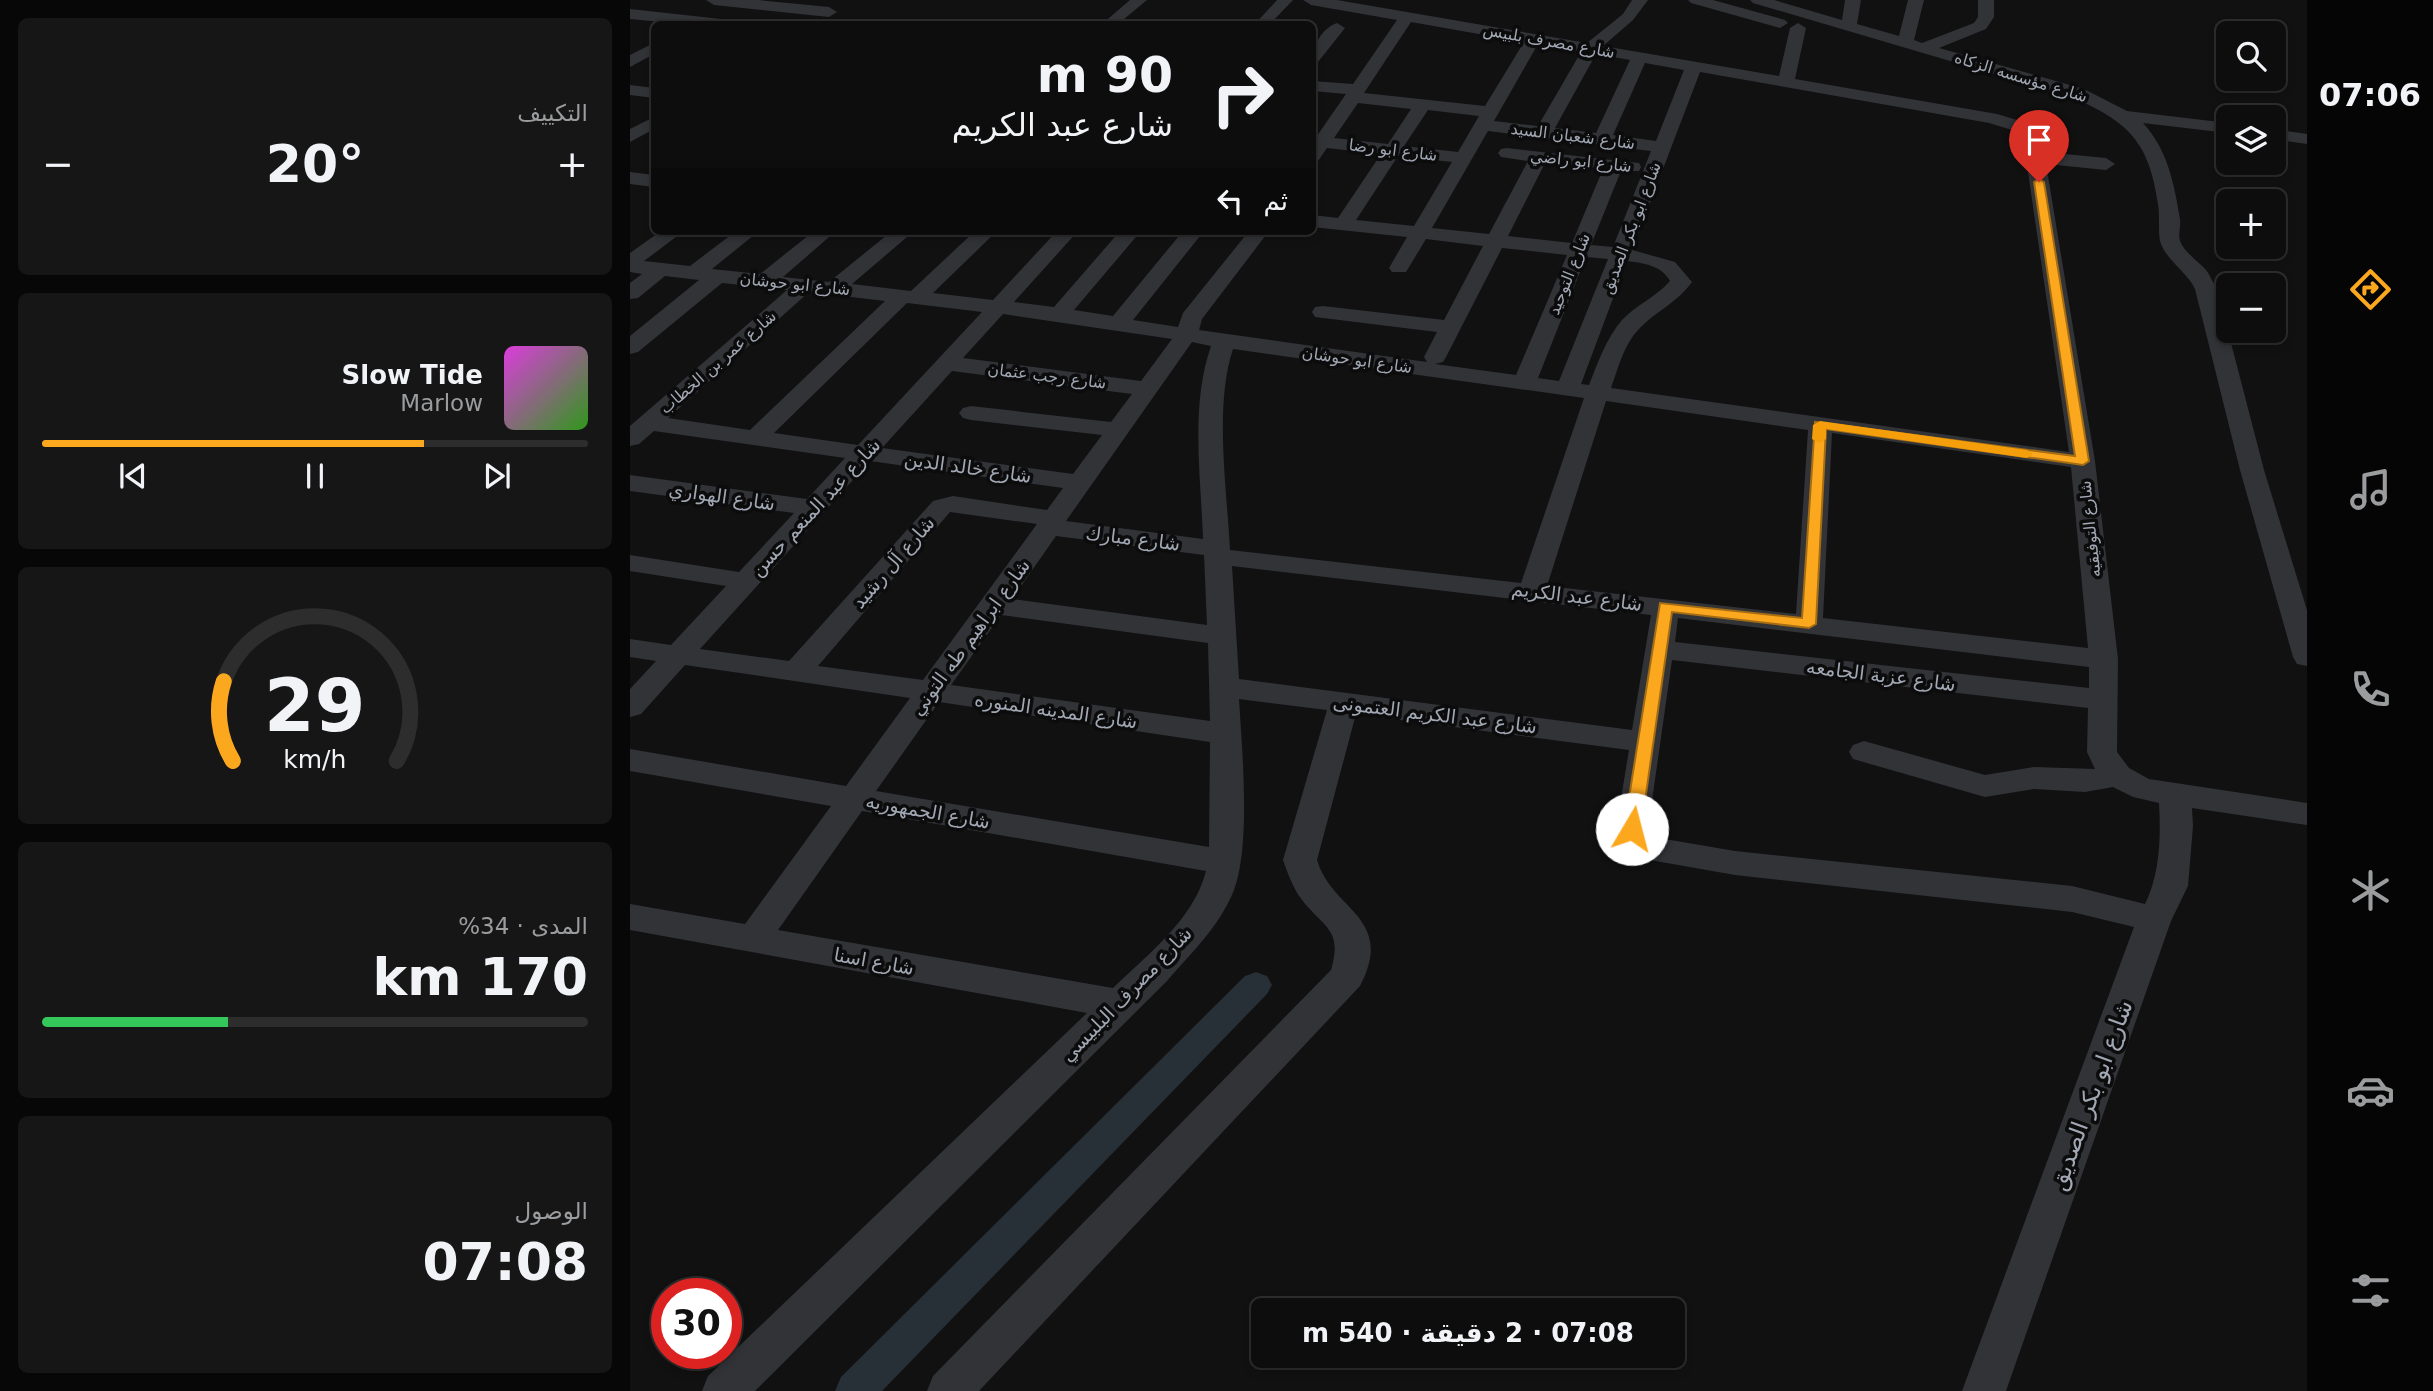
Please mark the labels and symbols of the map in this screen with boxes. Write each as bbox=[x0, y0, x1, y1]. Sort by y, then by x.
street label: شارع مصرف بلبيس bbox=[1481, 20, 1616, 63]
street label: شارع مؤسسه الزكاه bbox=[1952, 48, 2090, 107]
pin bbox=[2009, 110, 2069, 182]
street label: شارع شعبان السيد bbox=[1510, 119, 1636, 154]
street label: شارع ابو رضا bbox=[1348, 135, 1438, 166]
street label: شارع ابو راضي bbox=[1529, 146, 1633, 177]
street label: شارع ابو بكر الصديق bbox=[1597, 159, 1666, 297]
street label: شارع التوحيد bbox=[1544, 230, 1595, 318]
street label: شارع ابو حوشان bbox=[739, 269, 851, 300]
street label: شارع عمر بن الخطاب bbox=[656, 306, 781, 418]
street label: شارع ابو حوشان bbox=[1301, 343, 1413, 378]
street label: شارع رجب عثمان bbox=[987, 359, 1107, 394]
street label: شارع عبد المنعم حسن bbox=[746, 434, 885, 581]
street label: شارع خالد الدين bbox=[903, 447, 1033, 488]
street label: شارع الهواري bbox=[667, 478, 777, 515]
street label: شارع التوفيقيه bbox=[2075, 480, 2106, 578]
street label: شارع آل رشيد bbox=[846, 511, 940, 613]
street label: شارع مبارك bbox=[1084, 521, 1181, 556]
street label: شارع ابراهيم طه التوني bbox=[906, 554, 1035, 720]
street label: شارع عبد الكريم bbox=[1510, 577, 1644, 616]
street label: شارع عزبة الجامعه bbox=[1805, 655, 1957, 696]
street label: شارع المدينه المنوره bbox=[973, 688, 1139, 733]
street label: شارع عبد الكريم العتمونى bbox=[1332, 691, 1538, 738]
street label: شارع الجمهوريه bbox=[864, 789, 992, 834]
position arrow bbox=[1595, 792, 1669, 866]
street label: شارع مصرف البلبيسي bbox=[1056, 922, 1197, 1067]
street label: شارع اسنا bbox=[832, 943, 916, 980]
street label: شارع ابو بكر الصديق bbox=[2044, 996, 2138, 1194]
speed limit sign: 30 bbox=[651, 1278, 742, 1369]

